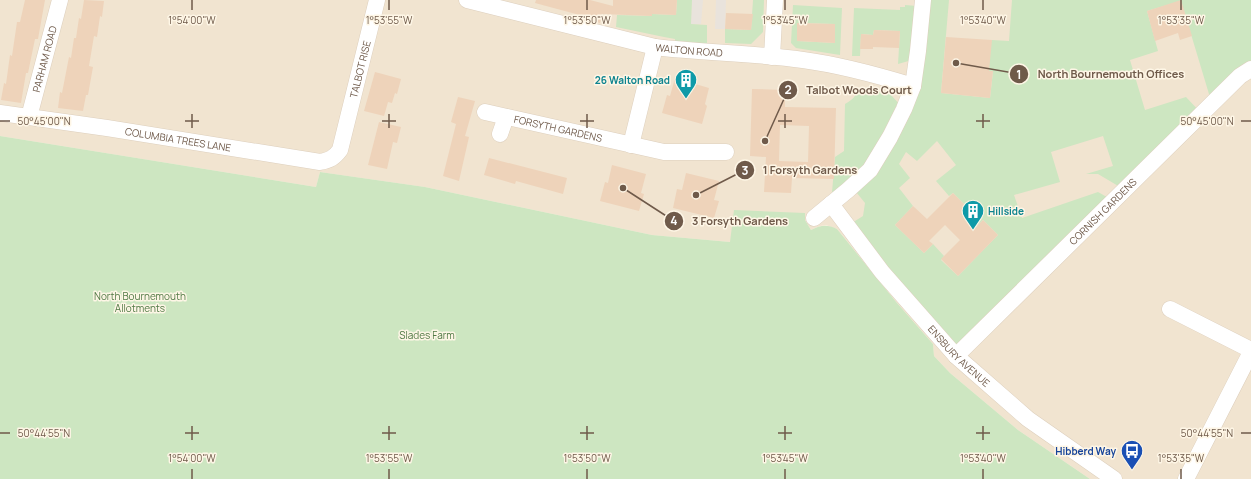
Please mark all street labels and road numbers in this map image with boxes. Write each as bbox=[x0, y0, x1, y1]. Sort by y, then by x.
street label: PARHAM ROAD bbox=[29, 24, 60, 94]
street label: TALBOT RISE bbox=[346, 39, 374, 99]
street label: WALTON ROAD bbox=[655, 40, 724, 60]
street label: FORSYTH GARDENS bbox=[513, 112, 604, 145]
street label: COLUMBIA TREES LANE bbox=[124, 124, 232, 155]
street label: CORNISH GARDENS bbox=[1066, 175, 1140, 248]
street label: ENSBURY AVENUE bbox=[925, 322, 993, 390]

